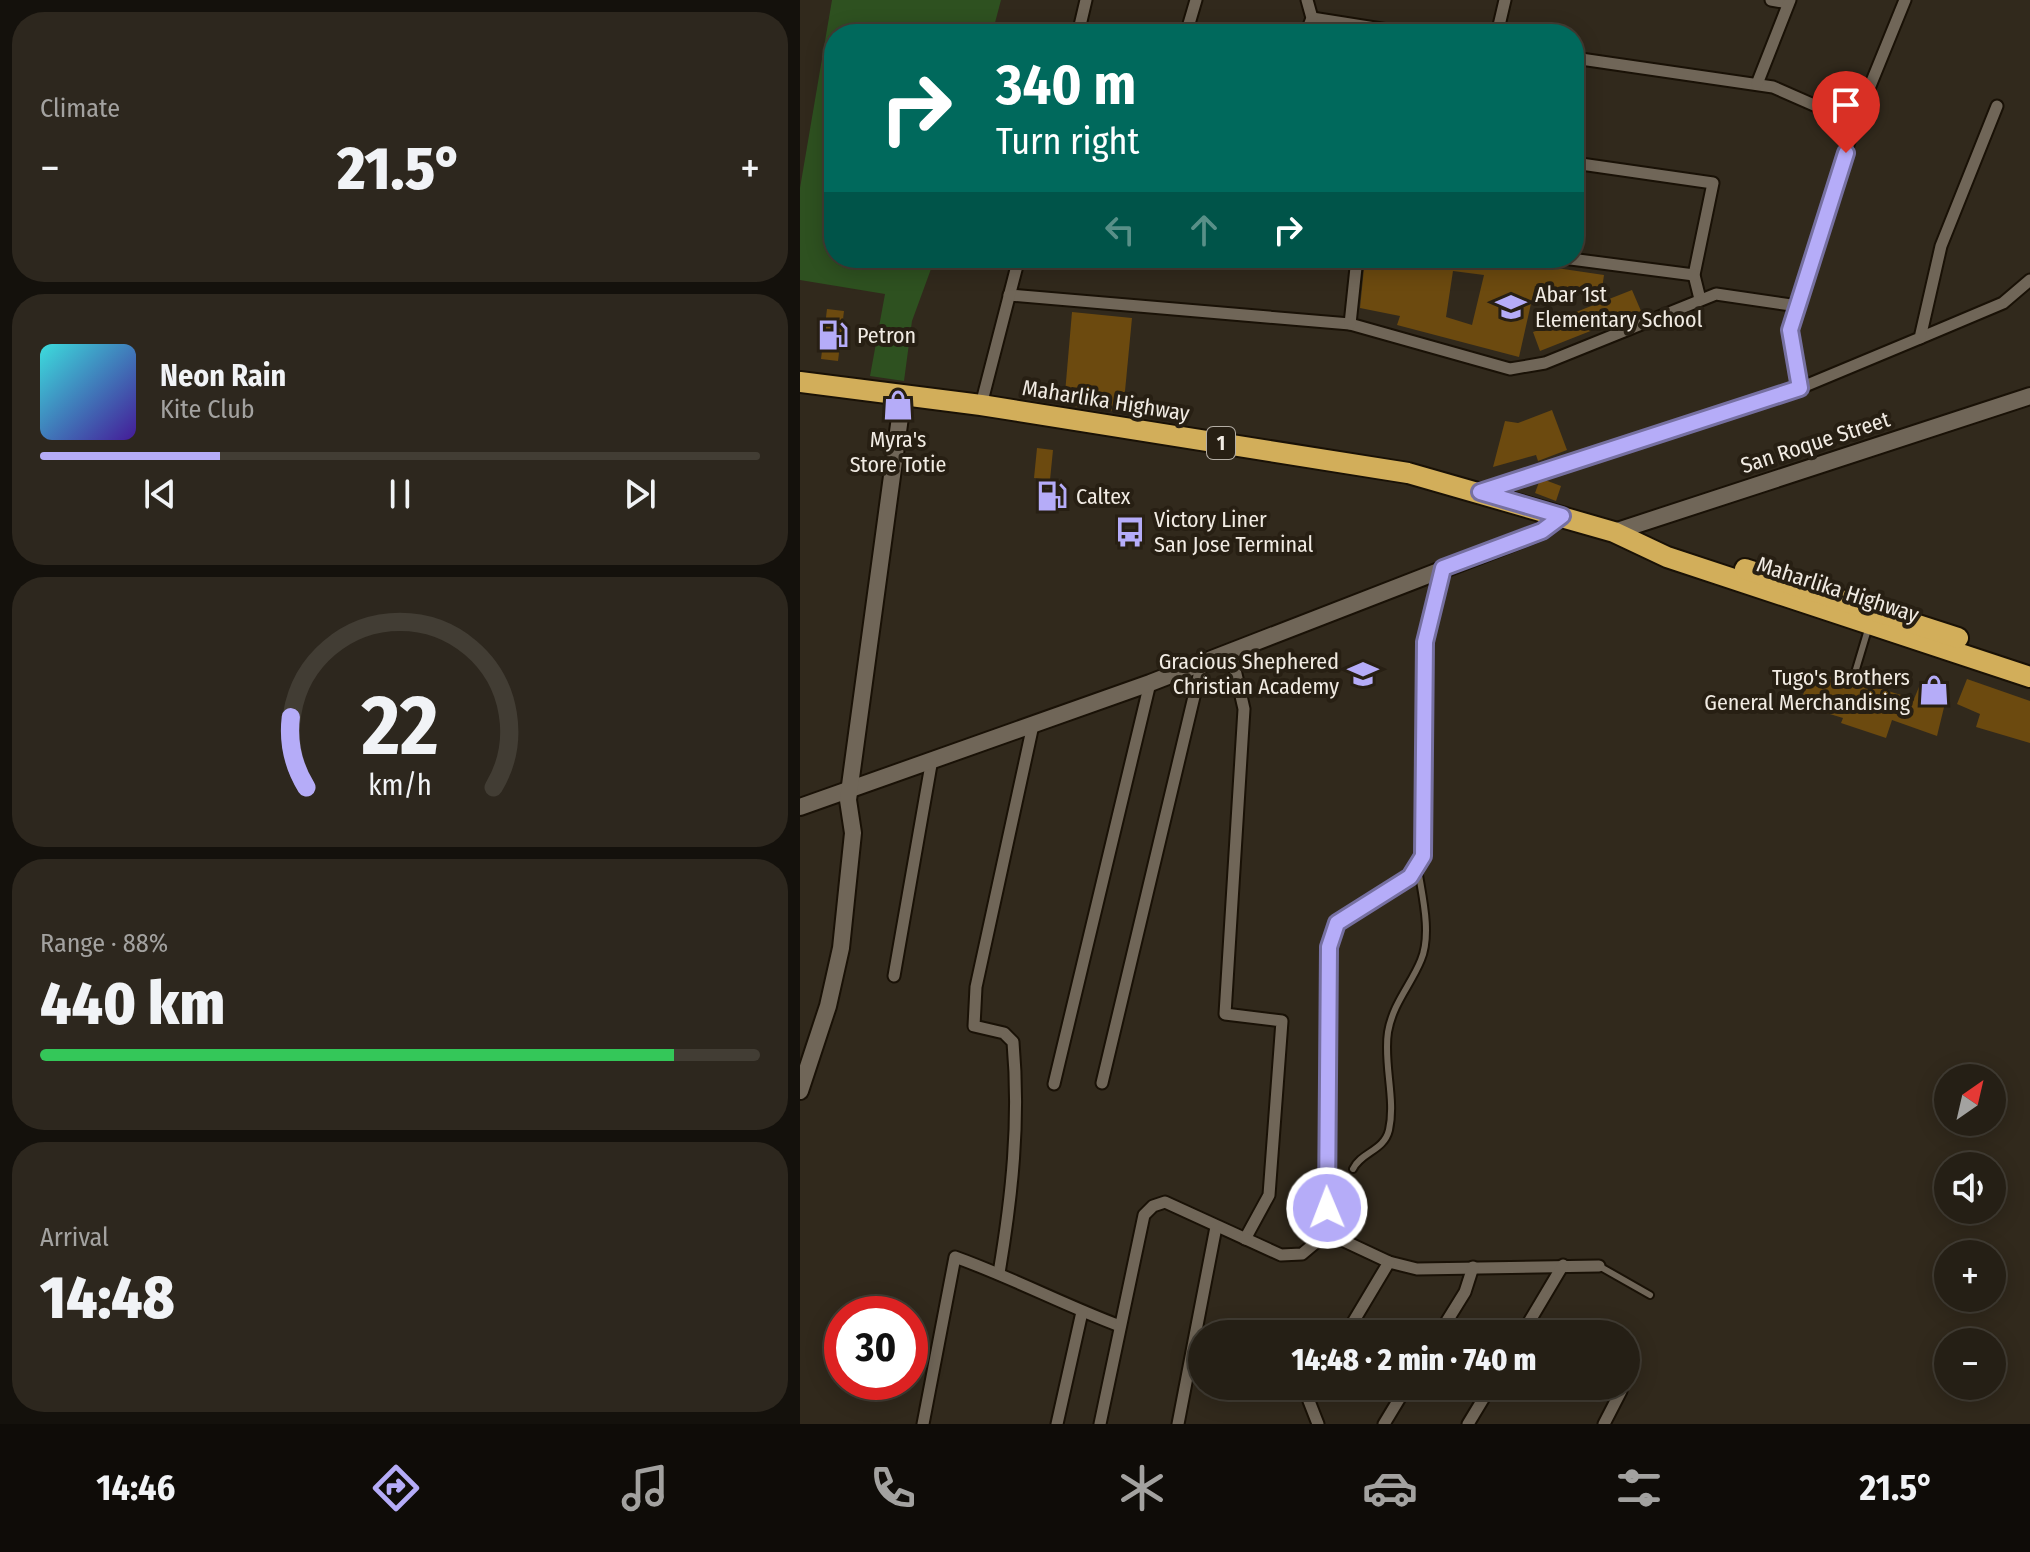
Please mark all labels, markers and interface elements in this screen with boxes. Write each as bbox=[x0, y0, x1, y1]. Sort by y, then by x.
text: 340 m bbox=[996, 52, 1136, 119]
icon: right bbox=[864, 56, 968, 160]
pin bbox=[1812, 71, 1880, 153]
icon: arrive bbox=[1824, 83, 1868, 127]
text: Climate bbox=[40, 93, 120, 124]
text: Turn right bbox=[996, 120, 1139, 164]
text: 21.5° bbox=[337, 133, 463, 205]
text: − bbox=[40, 142, 60, 195]
text: + bbox=[740, 142, 760, 195]
icon: left bbox=[1098, 208, 1142, 252]
icon: ahead bbox=[1182, 208, 1226, 252]
icon: right bbox=[1266, 208, 1310, 252]
place label: Abar 1st Elementary School bbox=[1535, 281, 1703, 333]
school or university icon: Abar 1st Elementary School bbox=[1494, 290, 1528, 324]
fuel station icon: Petron bbox=[816, 318, 850, 352]
place label: Petron bbox=[857, 322, 916, 349]
text: Neon Rain bbox=[160, 358, 286, 394]
street label: Maharlika Highway bbox=[1020, 374, 1192, 427]
shop icon: Myra's Store Totie bbox=[881, 388, 915, 422]
text: Kite Club bbox=[160, 394, 255, 425]
street label: San Roque Street bbox=[1737, 405, 1894, 479]
place label: Myra's Store Totie bbox=[850, 426, 946, 478]
road number: 1 bbox=[1207, 427, 1235, 459]
icon: previous bbox=[138, 472, 182, 516]
icon: pause bbox=[378, 472, 422, 516]
icon: next bbox=[618, 472, 662, 516]
fuel station icon: Caltex bbox=[1035, 479, 1069, 513]
place label: Caltex bbox=[1076, 483, 1131, 510]
place label: Victory Liner San Jose Terminal bbox=[1154, 506, 1314, 558]
bus stop icon: Victory Liner San Jose Terminal bbox=[1113, 515, 1147, 549]
street label: Maharlika Highway bbox=[1753, 551, 1923, 628]
place label: Gracious Shephered Christian Academy bbox=[1159, 648, 1339, 700]
school or university icon: Gracious Shephered Christian Academy bbox=[1346, 657, 1380, 691]
place label: Tugo's Brothers General Merchandising bbox=[1704, 664, 1911, 716]
shop icon: Tugo's Brothers General Merchandising bbox=[1917, 673, 1951, 707]
text: 22 bbox=[360, 676, 439, 776]
text: km/h bbox=[368, 768, 432, 803]
text: Range · 88% bbox=[40, 928, 168, 959]
text: 440 km bbox=[40, 968, 225, 1040]
north arrow bbox=[1934, 1064, 2006, 1136]
map controls bbox=[1934, 1064, 2006, 1400]
button: sound bbox=[1934, 1152, 2006, 1224]
position arrow bbox=[1285, 1166, 1369, 1250]
text: Arrival bbox=[40, 1222, 109, 1253]
button: + bbox=[1934, 1240, 2006, 1312]
text: 14:48 bbox=[40, 1262, 175, 1334]
speed limit sign: 30 bbox=[824, 1296, 928, 1400]
button: − bbox=[1934, 1328, 2006, 1400]
text: 14:48 · 2 min · 740 m bbox=[1292, 1342, 1536, 1378]
icon: directions bbox=[368, 1460, 424, 1516]
icon: music bbox=[617, 1460, 673, 1516]
icon: phone bbox=[865, 1460, 921, 1516]
icon: climate bbox=[1114, 1460, 1170, 1516]
icon: car bbox=[1362, 1460, 1418, 1516]
icon: filters bbox=[1611, 1460, 1667, 1516]
text: 14:46 bbox=[96, 1466, 175, 1510]
text: 21.5° bbox=[1860, 1466, 1934, 1510]

